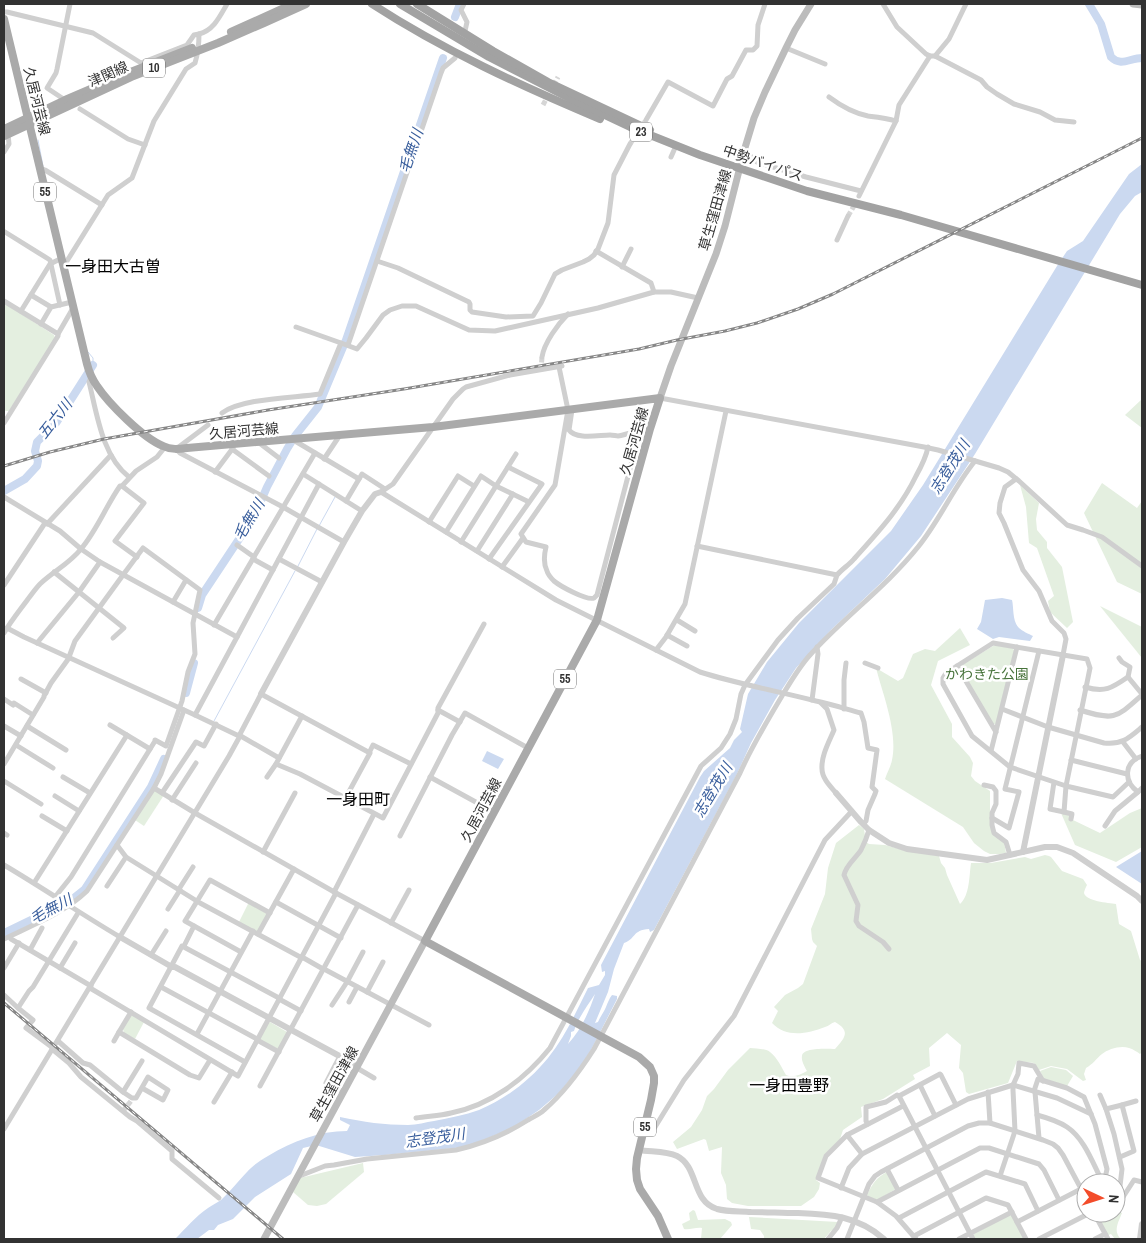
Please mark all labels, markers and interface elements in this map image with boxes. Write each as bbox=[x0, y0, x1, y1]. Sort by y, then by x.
street label: 津関線 bbox=[85, 57, 131, 91]
road number: 10 bbox=[143, 58, 165, 78]
street label: 久居河芸線 bbox=[20, 65, 54, 137]
road number: 23 bbox=[630, 122, 652, 142]
water label: 毛無川 bbox=[393, 124, 428, 176]
street label: 中勢バイパス bbox=[720, 141, 806, 185]
street label: 草生窪田津線 bbox=[695, 167, 735, 253]
road number: 55 bbox=[34, 182, 56, 202]
district label: 一身田大古曽 bbox=[65, 255, 161, 277]
water label: 五六川 bbox=[32, 393, 78, 443]
street label: 久居河芸線 bbox=[616, 405, 652, 477]
street label: 久居河芸線 bbox=[208, 419, 280, 443]
water label: 志登茂川 bbox=[925, 434, 975, 498]
water label: 毛無川 bbox=[228, 493, 270, 544]
park label: かわきた公園 bbox=[945, 665, 1029, 683]
road number: 55 bbox=[554, 670, 576, 689]
water label: 志登茂川 bbox=[688, 757, 738, 821]
street label: 久居河芸線 bbox=[457, 775, 505, 845]
district label: 一身田町 bbox=[326, 788, 390, 810]
water label: 毛無川 bbox=[26, 888, 77, 928]
street label: 草生窪田津線 bbox=[306, 1043, 362, 1125]
district label: 一身田豊野 bbox=[749, 1074, 829, 1096]
road number: 55 bbox=[634, 1118, 656, 1136]
water label: 志登茂川 bbox=[404, 1123, 468, 1152]
north arrow bbox=[1076, 1173, 1126, 1223]
text: N bbox=[1105, 1194, 1123, 1204]

